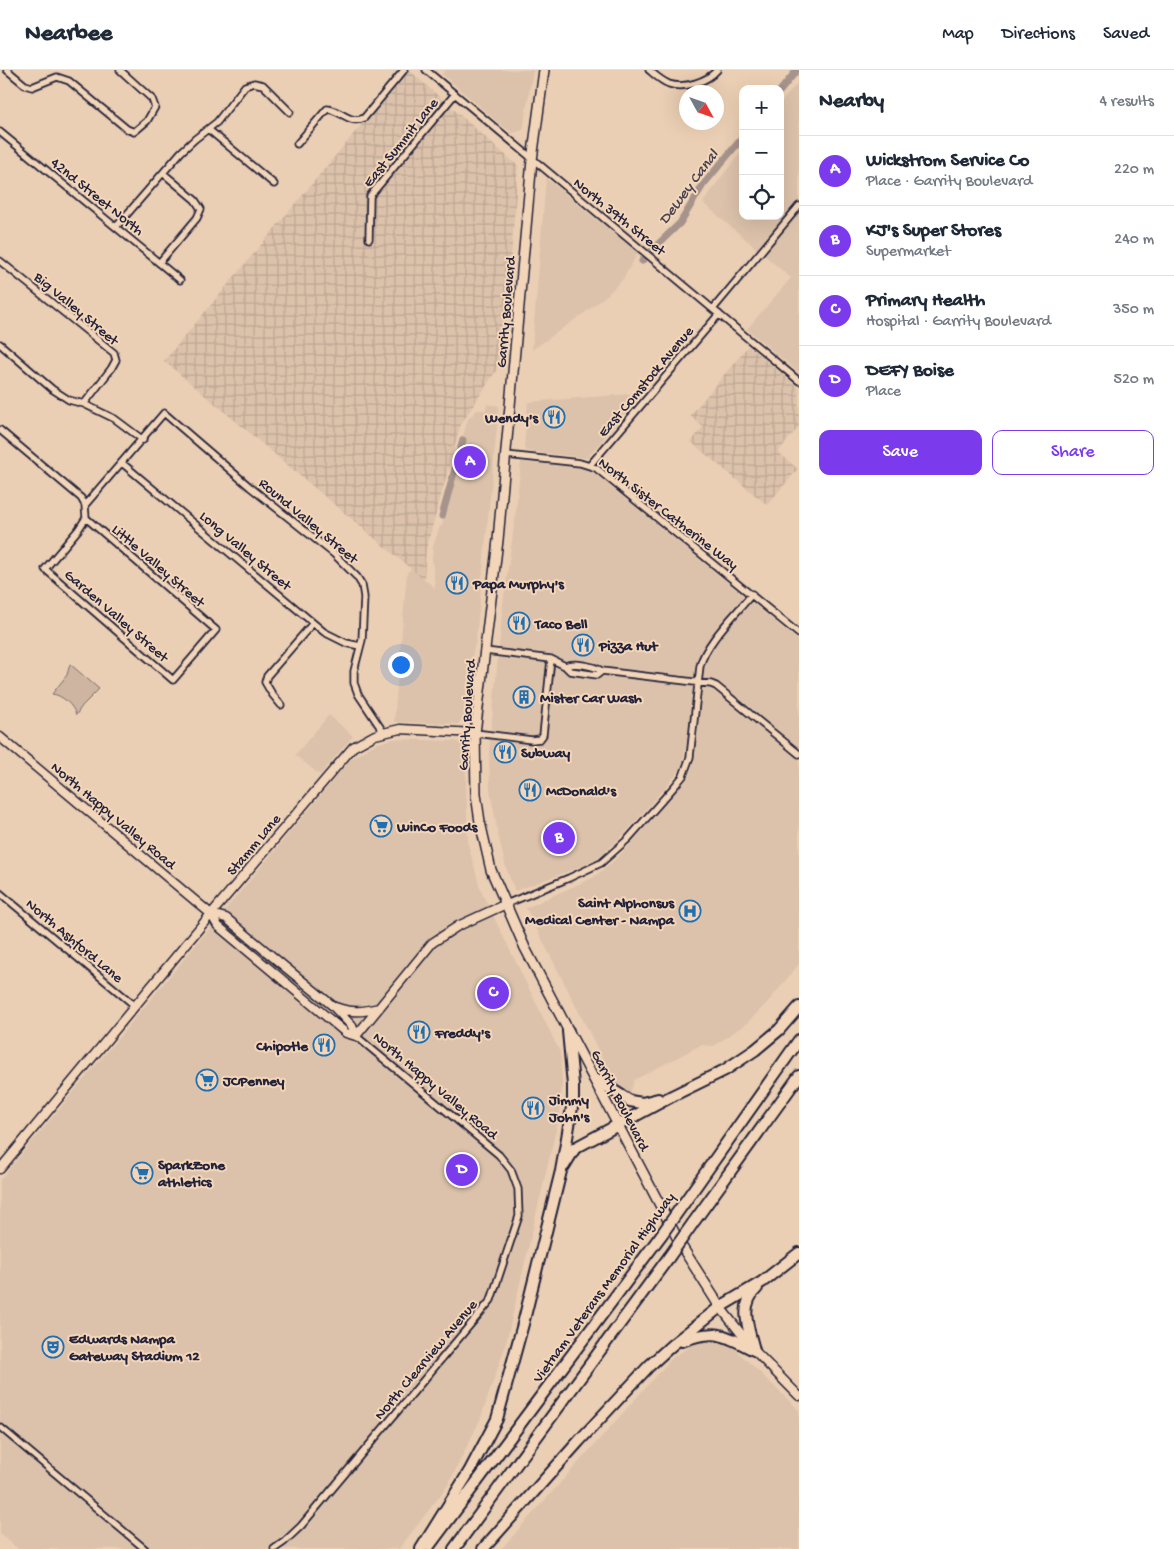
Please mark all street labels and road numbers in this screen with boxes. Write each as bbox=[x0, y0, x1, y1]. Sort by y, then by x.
street label: East Summit Lane bbox=[360, 95, 443, 192]
street label: 42nd Street North bbox=[47, 155, 147, 241]
street label: North 39th Street bbox=[569, 175, 670, 261]
street label: Garrity Boulevard bbox=[493, 255, 521, 368]
street label: Big Valley Street bbox=[29, 268, 123, 351]
street label: East Comstock Avenue bbox=[595, 323, 698, 441]
street label: North Sister Catherine Way bbox=[594, 454, 742, 575]
street label: Round Valley Street bbox=[254, 475, 362, 570]
street label: Long Valley Street bbox=[195, 508, 296, 596]
street label: Little Valley Street bbox=[107, 521, 209, 613]
street label: Garden Valley Street bbox=[60, 566, 173, 668]
street label: Garrity Boulevard bbox=[455, 658, 481, 771]
street label: North Happy Valley Road bbox=[46, 759, 180, 875]
street label: Stamm Lane bbox=[224, 811, 286, 880]
street label: North Ashford Lane bbox=[21, 896, 126, 988]
street label: North Happy Valley Road bbox=[368, 1029, 502, 1145]
street label: Garrity Boulevard bbox=[586, 1047, 653, 1156]
street label: Vietnam Veterans Memorial Highway bbox=[529, 1189, 680, 1388]
street label: North Clearview Avenue bbox=[371, 1296, 482, 1424]

